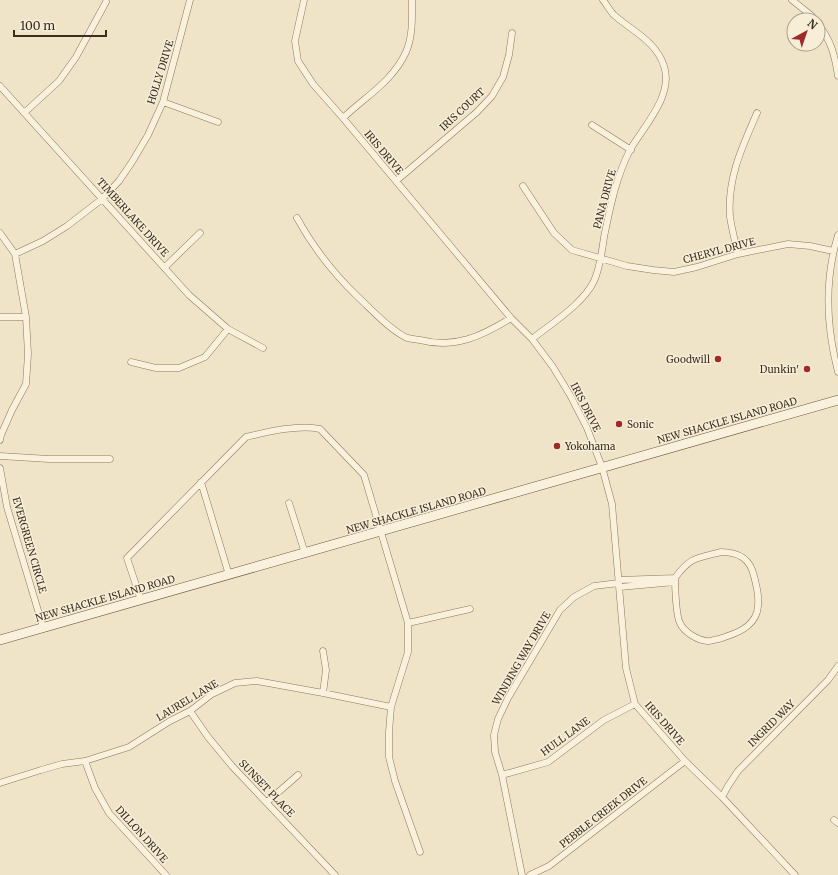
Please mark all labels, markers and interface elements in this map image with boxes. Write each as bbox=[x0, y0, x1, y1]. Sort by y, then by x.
scale bar bbox=[14, 12, 106, 38]
north arrow bbox=[786, 12, 826, 52]
text: N bbox=[805, 16, 820, 33]
text: 100 m bbox=[20, 18, 55, 33]
street label: HOLLY DRIVE bbox=[145, 38, 177, 106]
street label: IRIS COURT bbox=[437, 85, 488, 134]
street label: IRIS DRIVE bbox=[361, 128, 406, 178]
street label: PANA DRIVE bbox=[590, 167, 619, 230]
street label: TIMBERLAKE DRIVE bbox=[94, 175, 172, 260]
street label: CHERYL DRIVE bbox=[682, 234, 757, 266]
place label: Goodwill bbox=[666, 353, 710, 366]
marker: Goodwill bbox=[713, 354, 723, 364]
place label: Dunkin' bbox=[760, 363, 799, 376]
marker: Dunkin' bbox=[802, 364, 812, 374]
street label: IRIS DRIVE bbox=[568, 380, 604, 435]
street label: NEW SHACKLE ISLAND ROAD bbox=[656, 394, 799, 447]
place label: Sonic bbox=[627, 418, 654, 431]
marker: Sonic bbox=[614, 419, 624, 429]
place label: Yokohama bbox=[564, 440, 616, 453]
marker: Yokohama bbox=[552, 441, 562, 451]
street label: NEW SHACKLE ISLAND ROAD bbox=[345, 484, 488, 537]
street label: EVERGREEN CIRCLE bbox=[10, 496, 50, 595]
street label: NEW SHACKLE ISLAND ROAD bbox=[34, 572, 177, 625]
street label: WINDING WAY DRIVE bbox=[489, 609, 554, 708]
street label: LAUREL LANE bbox=[154, 676, 221, 724]
street label: INGRID WAY bbox=[745, 697, 798, 750]
street label: IRIS DRIVE bbox=[642, 699, 688, 748]
street label: HULL LANE bbox=[538, 714, 593, 759]
street label: SUNSET PLACE bbox=[236, 757, 298, 820]
street label: PEBBLE CREEK DRIVE bbox=[557, 774, 650, 851]
street label: DILLON DRIVE bbox=[113, 803, 171, 866]

